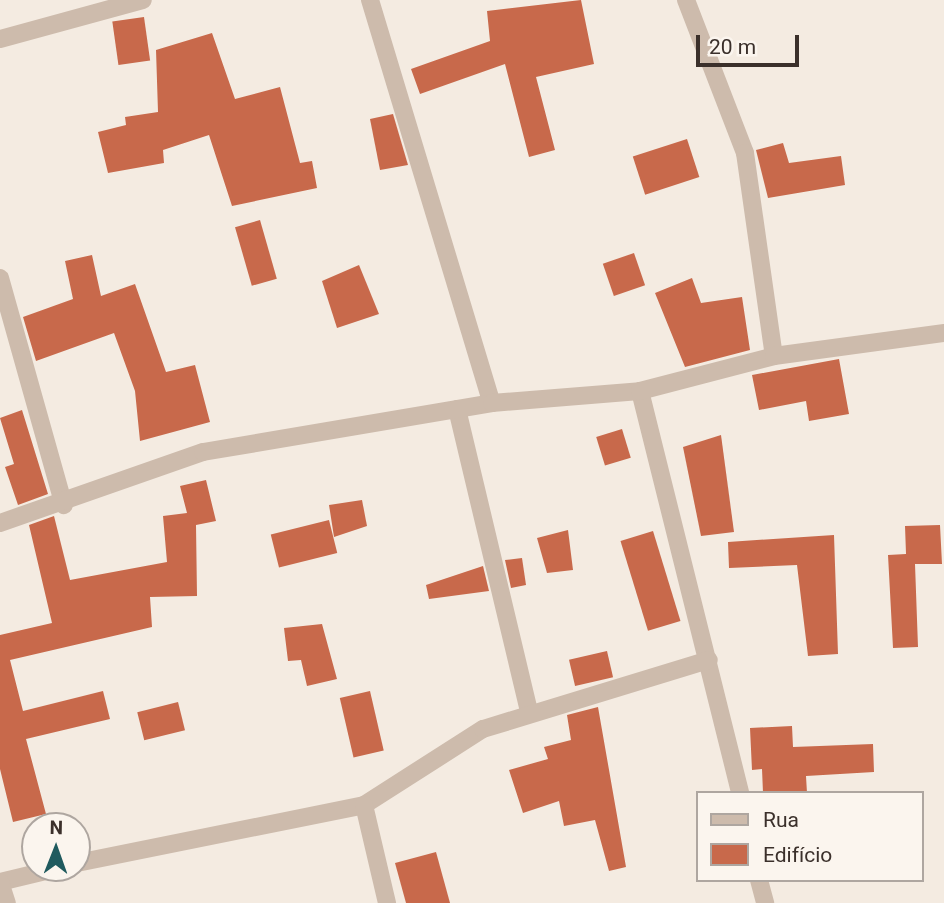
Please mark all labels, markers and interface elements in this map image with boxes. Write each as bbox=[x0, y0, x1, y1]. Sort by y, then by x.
scale bar bbox=[699, 21, 802, 65]
text: 20 m bbox=[709, 35, 756, 59]
legend bbox=[696, 791, 923, 882]
text: Rua bbox=[763, 808, 799, 832]
north arrow bbox=[21, 812, 91, 882]
text: N bbox=[49, 816, 63, 839]
text: Edifício bbox=[763, 843, 832, 867]

